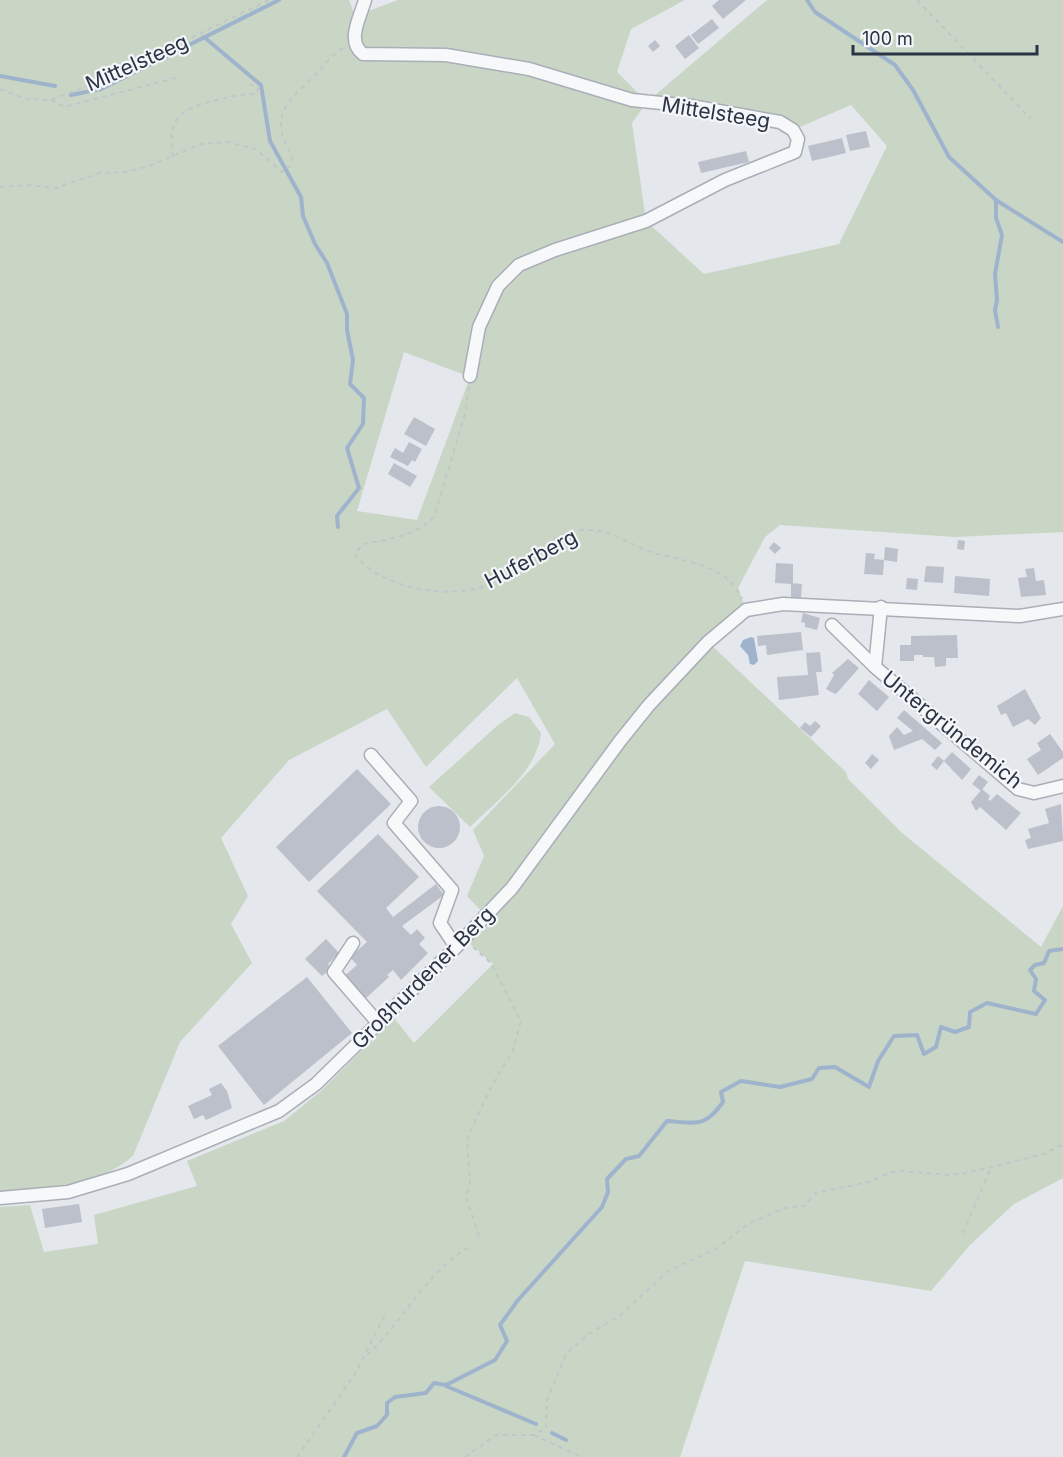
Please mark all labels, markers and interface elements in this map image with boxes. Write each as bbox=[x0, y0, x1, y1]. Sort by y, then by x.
scale bar bbox=[853, 18, 1038, 56]
text: 100 m bbox=[862, 28, 913, 49]
street label: Mittelsteeg bbox=[82, 29, 192, 96]
street label: Mittelsteeg bbox=[660, 92, 772, 133]
street label: Huferberg bbox=[480, 524, 581, 593]
street label: Untergründemich bbox=[877, 665, 1027, 794]
street label: Großhurdener Berg bbox=[346, 901, 499, 1054]

